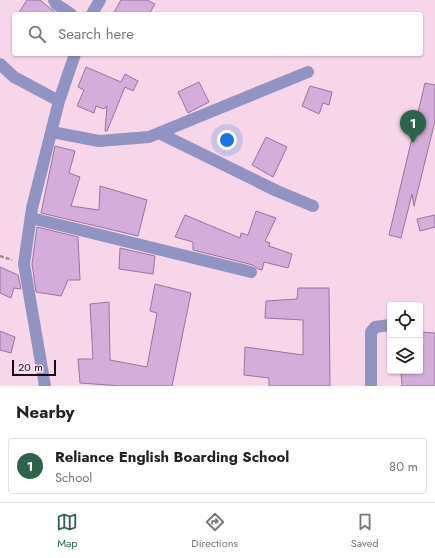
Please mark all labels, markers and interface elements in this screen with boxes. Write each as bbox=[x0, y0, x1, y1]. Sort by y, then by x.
search box bbox=[12, 12, 423, 56]
icon: search bbox=[26, 23, 48, 45]
text: Search here bbox=[58, 23, 134, 45]
pin: 1 bbox=[400, 110, 426, 143]
your location bbox=[217, 130, 237, 150]
map controls bbox=[387, 302, 423, 374]
button: locate bbox=[387, 302, 423, 338]
button: layers bbox=[387, 338, 423, 374]
scale bar bbox=[12, 358, 56, 377]
text: 20 m bbox=[18, 359, 43, 375]
text: Nearby bbox=[16, 400, 74, 424]
text: Reliance English Boarding School bbox=[55, 446, 289, 468]
text: 1 bbox=[27, 457, 33, 476]
text: 80 m bbox=[389, 457, 418, 476]
text: School bbox=[55, 468, 92, 487]
tab: Map bbox=[56, 511, 78, 551]
tab: Directions bbox=[191, 511, 238, 551]
tab: Saved bbox=[351, 511, 379, 551]

